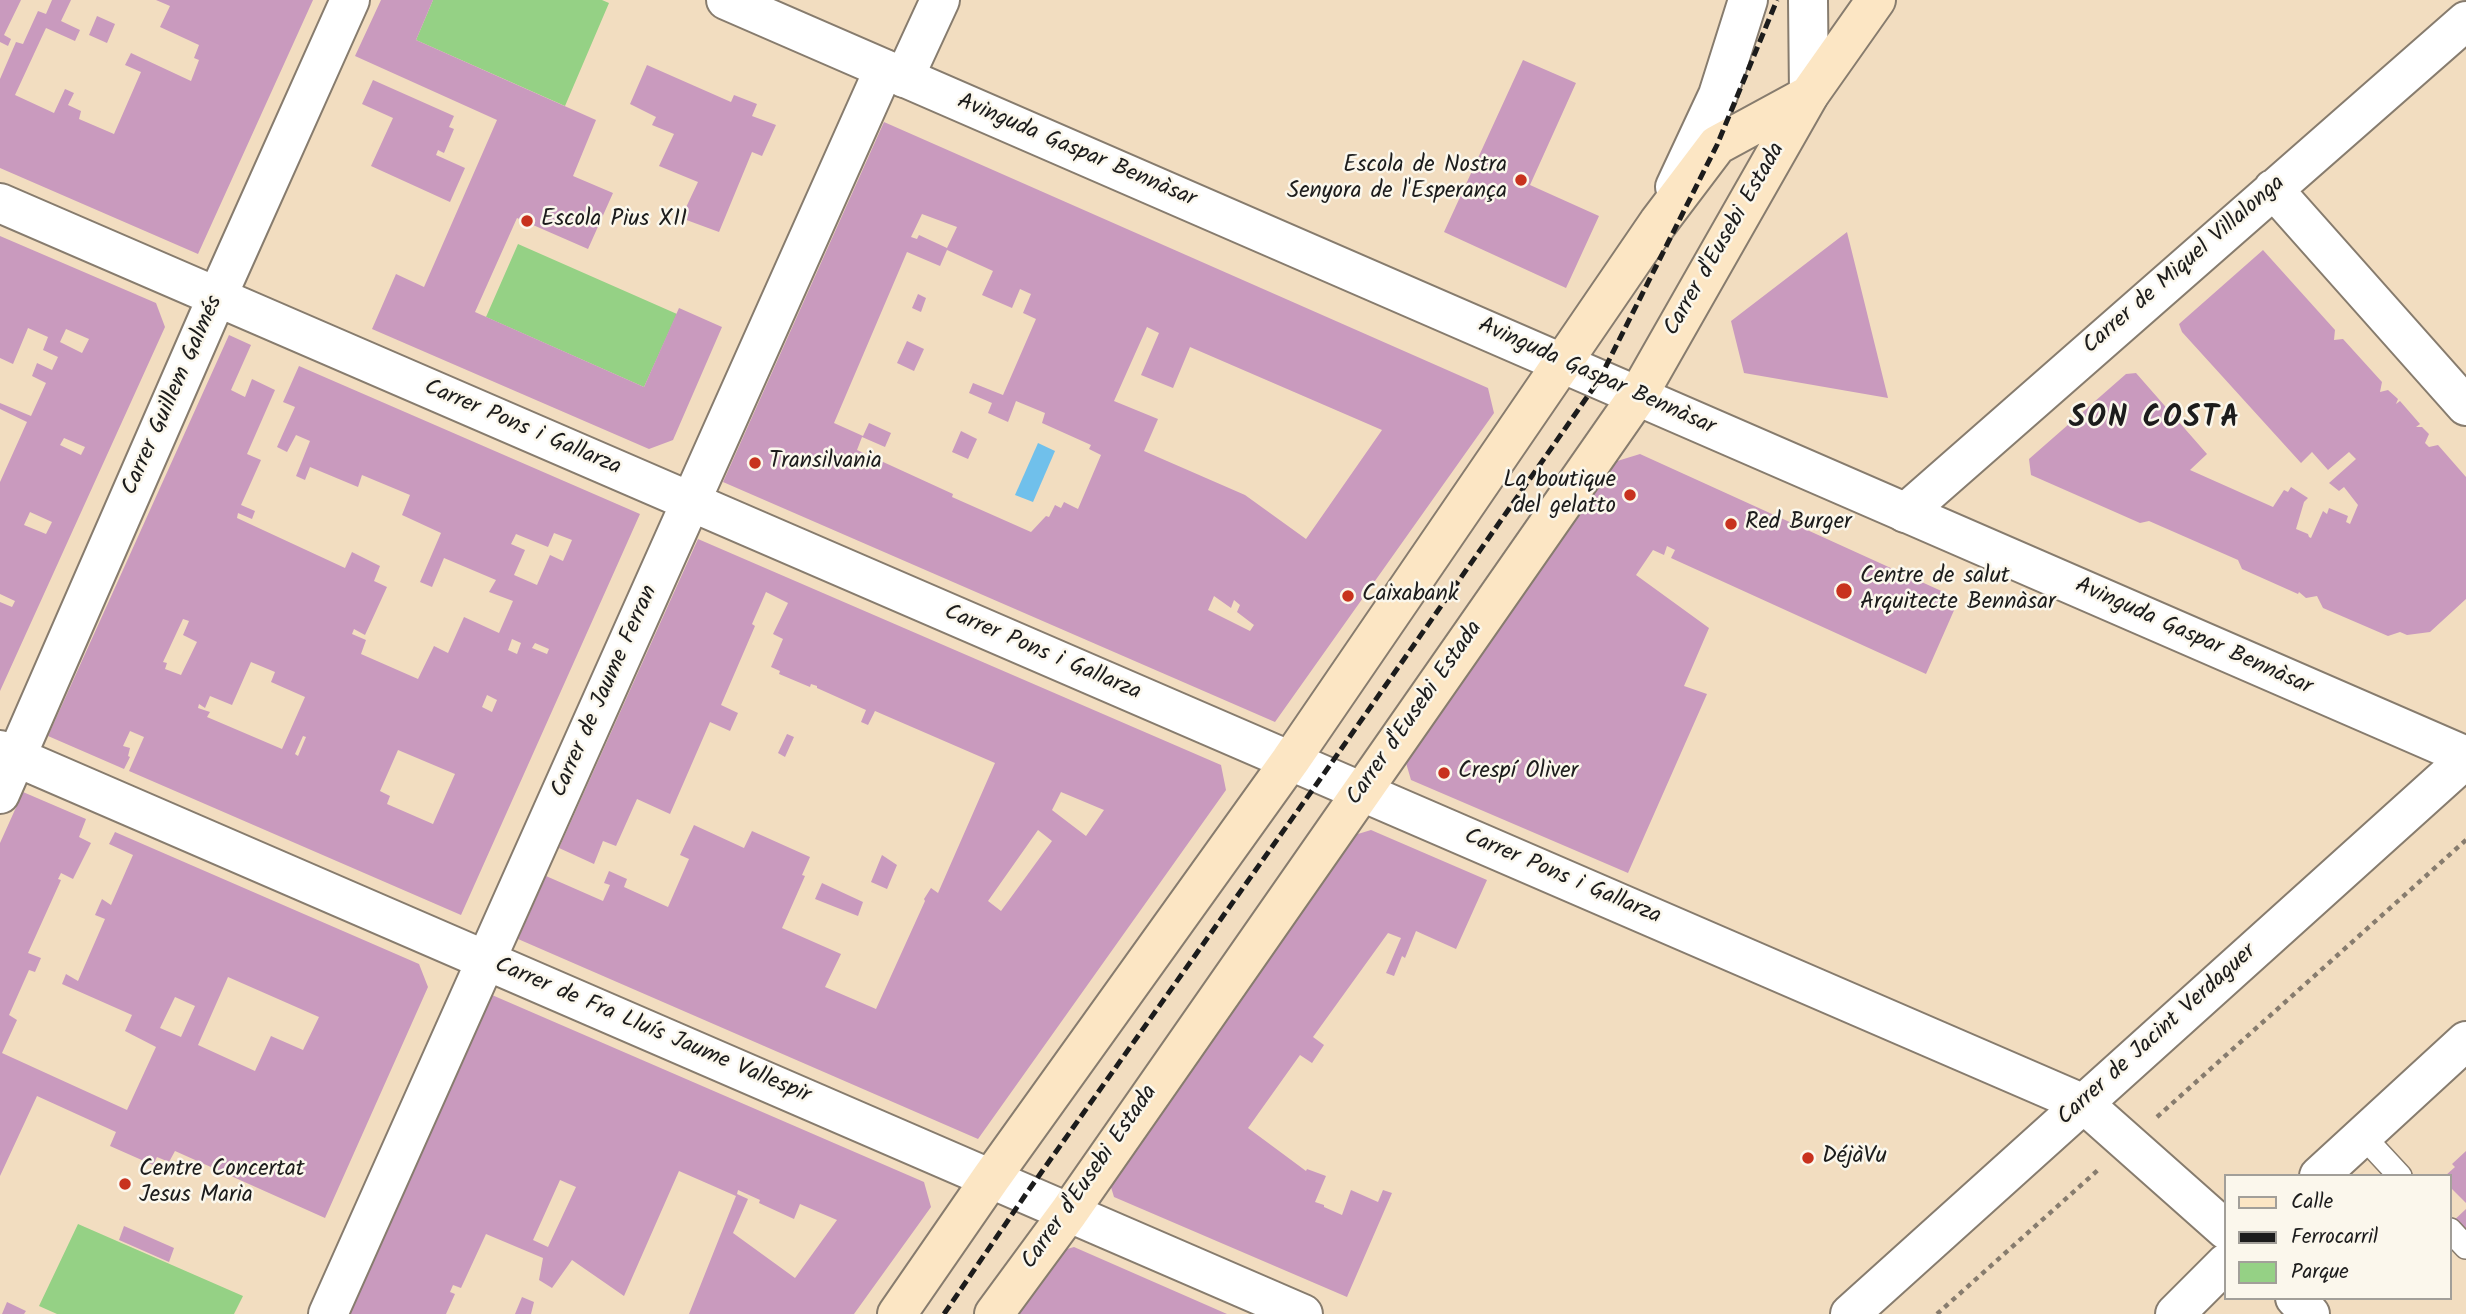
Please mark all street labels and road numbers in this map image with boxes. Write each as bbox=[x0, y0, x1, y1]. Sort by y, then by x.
street label: Avinguda Gaspar Bennàsar bbox=[952, 89, 1200, 215]
street label: Carrer d'Eusebi Estada bbox=[1659, 139, 1793, 341]
street label: Carrer de Miquel Villalonga bbox=[2078, 171, 2292, 361]
street label: Carrer Guillem Galmés bbox=[118, 292, 230, 500]
street label: Avinguda Gaspar Bennàsar bbox=[1473, 313, 1719, 443]
street label: Carrer Pons i Gallarza bbox=[419, 375, 625, 483]
street label: Avinguda Gaspar Bennàsar bbox=[2070, 573, 2316, 703]
street label: Carrer de Jaume Ferran bbox=[547, 582, 665, 802]
street label: Carrer Pons i Gallarza bbox=[939, 600, 1145, 708]
street label: Carrer d'Eusebi Estada bbox=[1342, 617, 1490, 811]
street label: Carrer Pons i Gallarza bbox=[1459, 824, 1665, 932]
street label: Carrer de Jacint Verdaguer bbox=[2053, 939, 2263, 1133]
street label: Carrer de Fra Lluís Jaume Vallespir bbox=[490, 953, 814, 1111]
street label: Carrer d'Eusebi Estada bbox=[1017, 1081, 1165, 1275]

